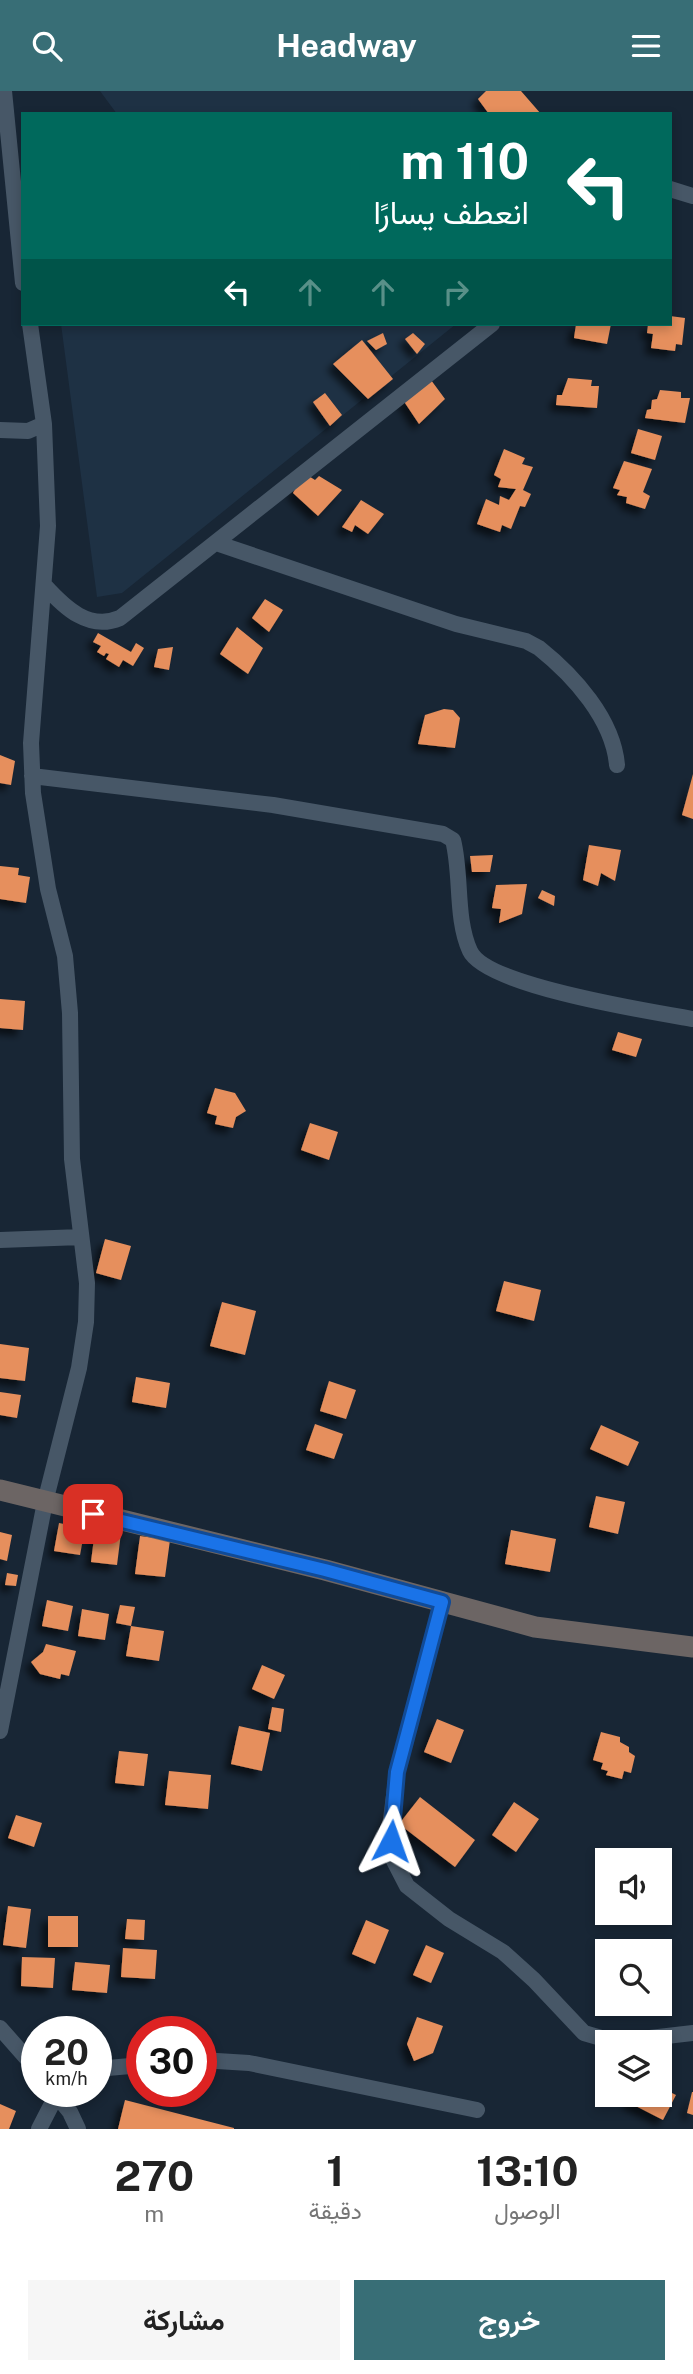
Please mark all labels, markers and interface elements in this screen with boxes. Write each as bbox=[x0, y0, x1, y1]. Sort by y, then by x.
icon: search bbox=[28, 27, 66, 65]
text: Headway bbox=[276, 27, 417, 64]
icon: menu bbox=[627, 27, 665, 65]
text: 110 m bbox=[401, 132, 529, 190]
icon: left bbox=[553, 140, 644, 231]
text: انعطف يسارًا bbox=[373, 194, 529, 231]
icon: left bbox=[218, 273, 256, 311]
icon: ahead bbox=[291, 273, 329, 311]
icon: ahead bbox=[364, 273, 402, 311]
icon: right bbox=[437, 273, 475, 311]
pin bbox=[63, 1484, 123, 1544]
icon: arrive bbox=[74, 1495, 112, 1533]
position arrow bbox=[354, 1804, 428, 1878]
map controls bbox=[595, 1848, 672, 2107]
button: sound bbox=[595, 1848, 672, 1925]
button: search bbox=[595, 1939, 672, 2016]
speed limit sign: 30 bbox=[126, 2016, 217, 2107]
button: layers bbox=[595, 2030, 672, 2107]
text: 20 bbox=[44, 2032, 89, 2073]
text: km/h bbox=[45, 2068, 88, 2089]
text: 1 bbox=[326, 2146, 344, 2195]
text: 13:10 bbox=[476, 2146, 579, 2195]
text: 270 bbox=[114, 2151, 194, 2200]
text: دقيقة bbox=[309, 2197, 362, 2224]
text: الوصول bbox=[494, 2197, 561, 2224]
text: m bbox=[144, 2200, 164, 2227]
button: مشاركة bbox=[28, 2280, 340, 2360]
button: خروج bbox=[354, 2280, 665, 2360]

